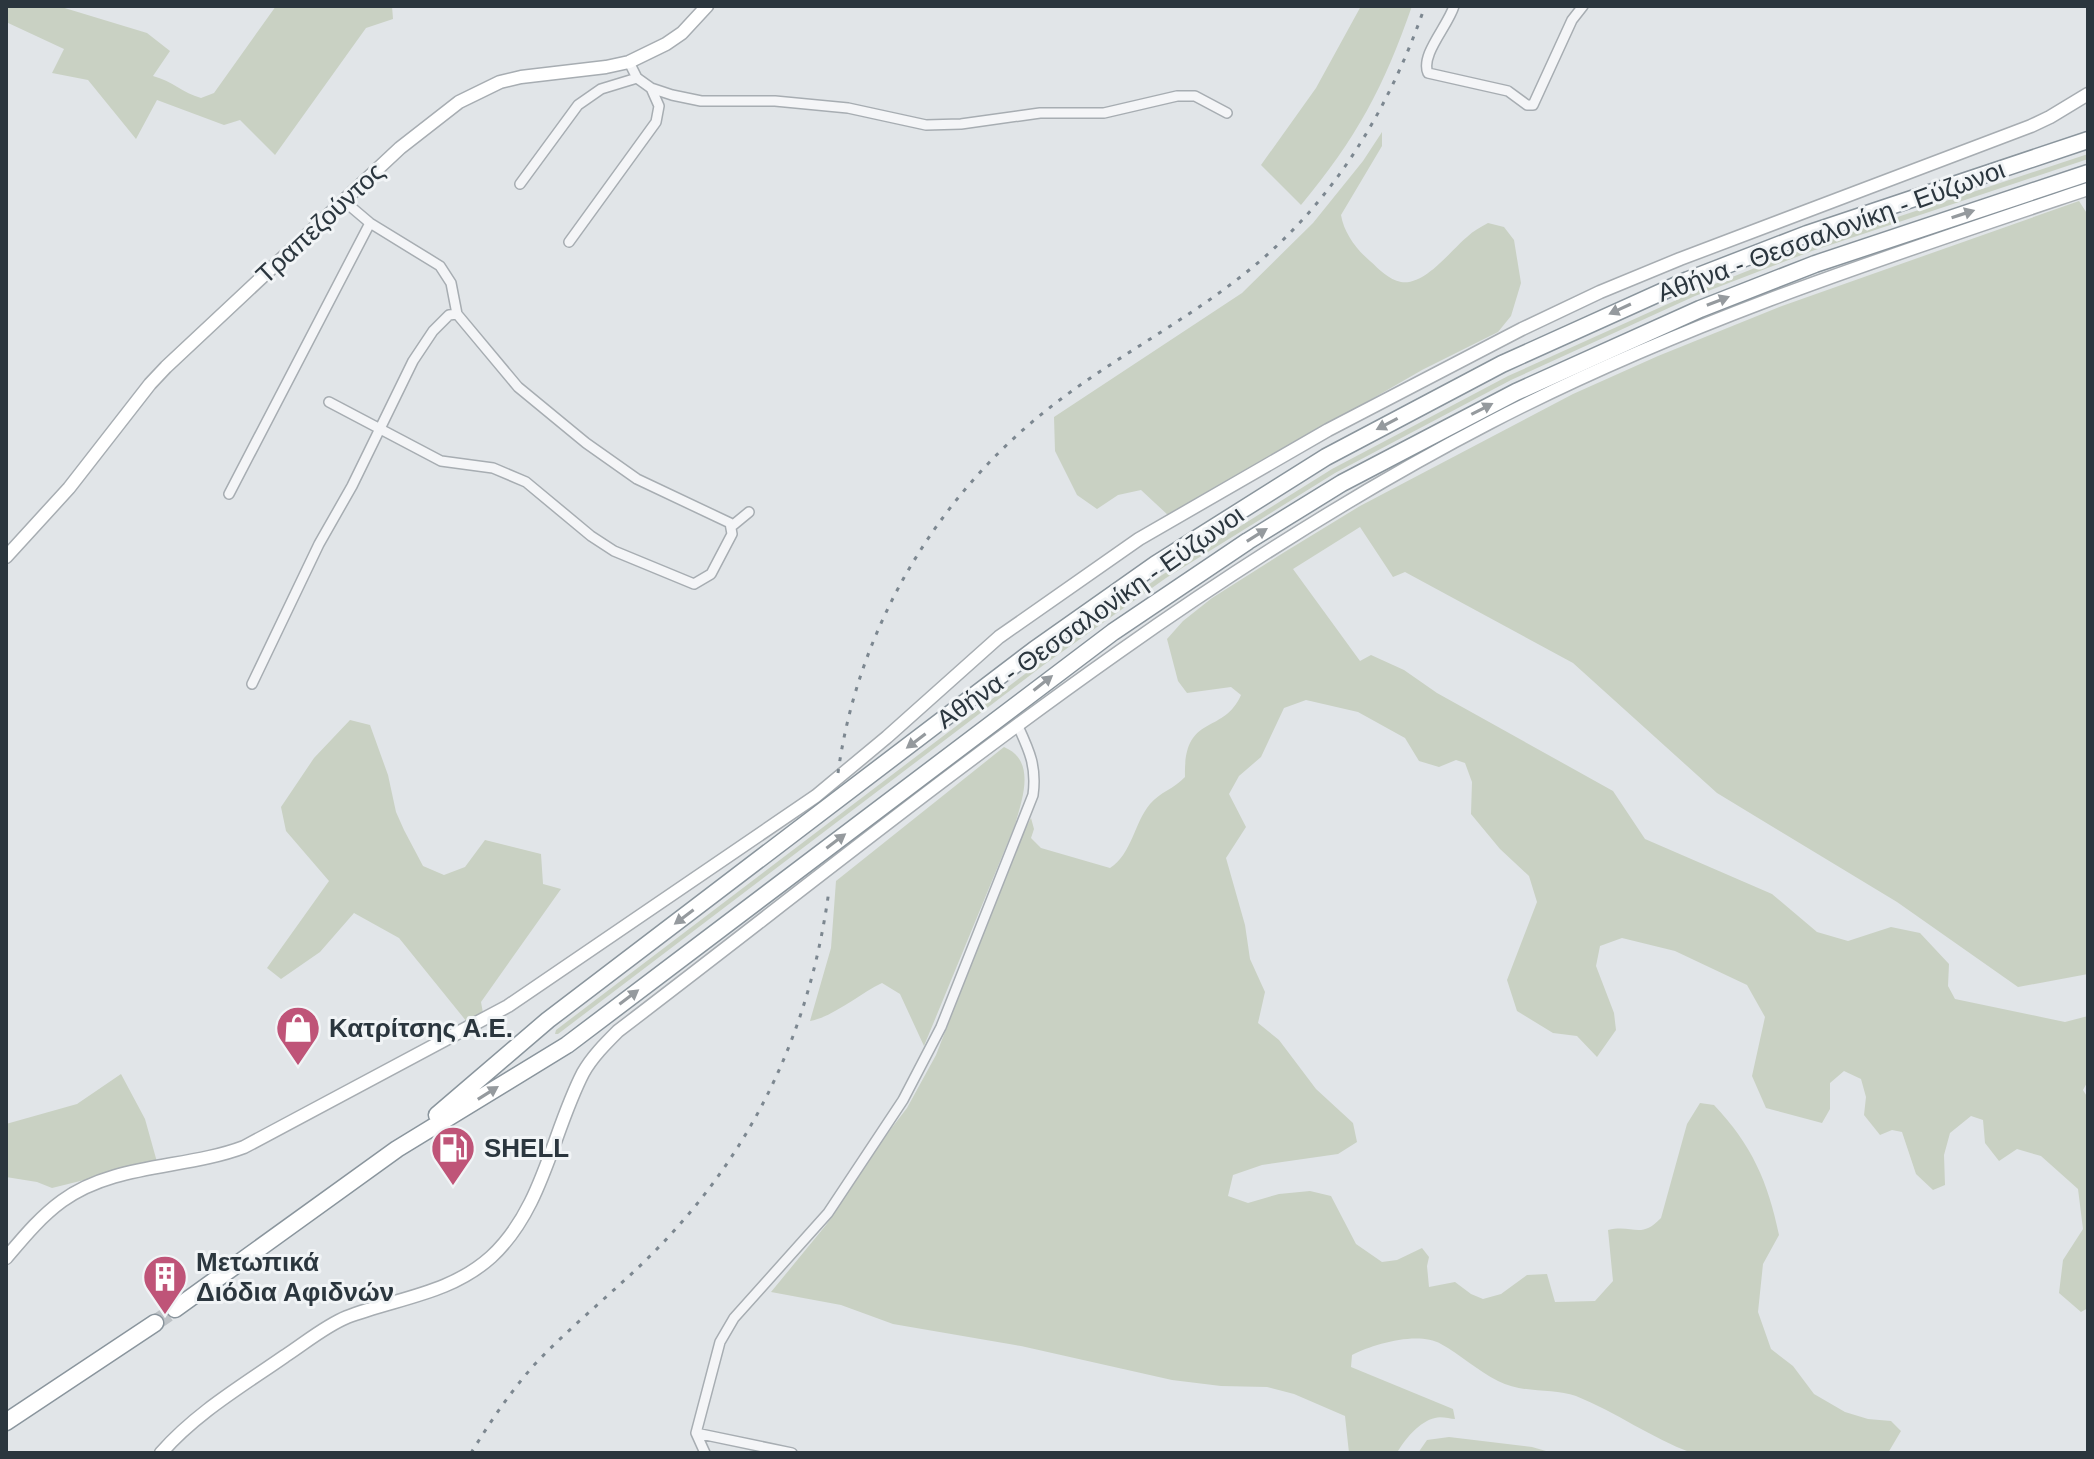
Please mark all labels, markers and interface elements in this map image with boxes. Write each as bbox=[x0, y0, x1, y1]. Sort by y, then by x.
street label: Αθήνα - Θεσσαλονίκη - Εύζωνοι bbox=[1653, 154, 2009, 308]
street label: Τραπεζούντος bbox=[250, 156, 390, 290]
one-way arrow bbox=[1952, 208, 1976, 220]
one-way arrow bbox=[1707, 294, 1731, 307]
one-way arrow bbox=[1608, 303, 1632, 316]
one-way arrow bbox=[1471, 403, 1494, 416]
one-way arrow bbox=[1375, 418, 1398, 431]
street label: Αθήνα - Θεσσαλονίκη - Εύζωνοι bbox=[931, 499, 1249, 735]
one-way arrow bbox=[1246, 529, 1268, 543]
one-way arrow bbox=[1033, 675, 1053, 691]
one-way arrow bbox=[906, 733, 926, 749]
one-way arrow bbox=[826, 833, 847, 849]
one-way arrow bbox=[674, 909, 694, 925]
one-way arrow bbox=[619, 990, 639, 1006]
shop icon: Κατρίτσης Α.Ε. bbox=[274, 1004, 322, 1067]
place label: Κατρίτσης Α.Ε. bbox=[329, 1013, 513, 1043]
one-way arrow bbox=[477, 1086, 499, 1100]
fuel station icon: SHELL bbox=[429, 1124, 477, 1187]
place label: SHELL bbox=[484, 1133, 569, 1163]
place label: Μετωπικά Διόδια Αφιδνών bbox=[196, 1247, 394, 1307]
building icon: Μετωπικά Διόδια Αφιδνών bbox=[141, 1253, 189, 1316]

